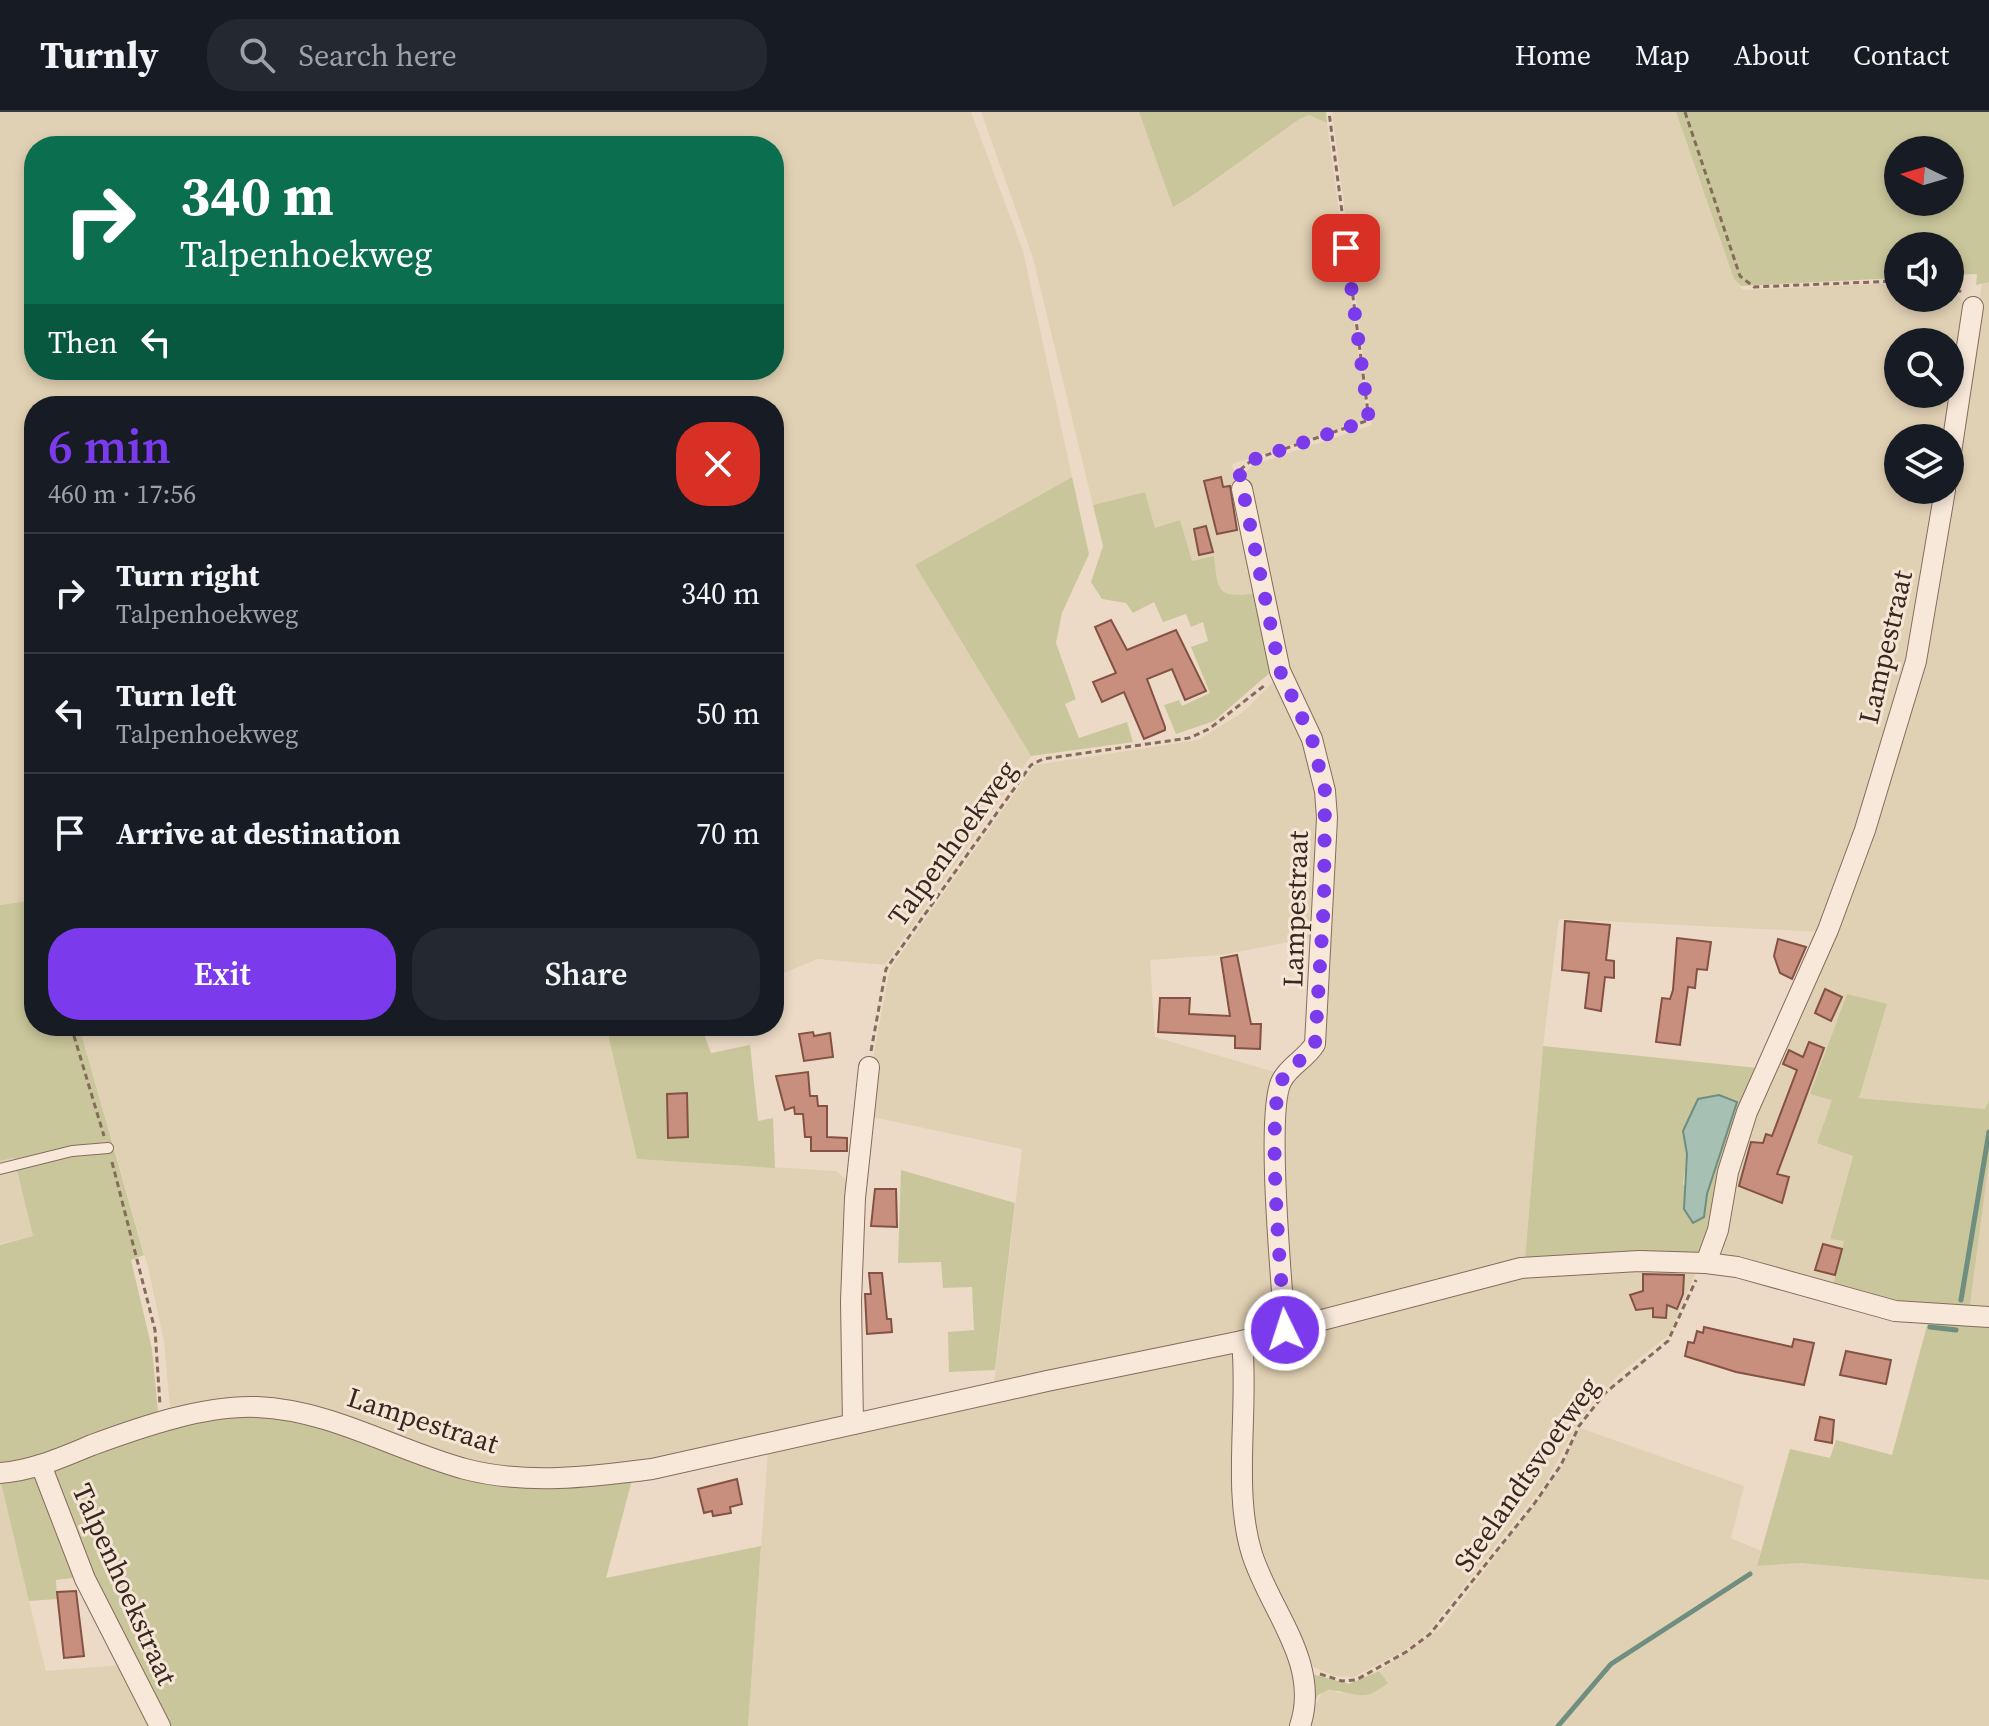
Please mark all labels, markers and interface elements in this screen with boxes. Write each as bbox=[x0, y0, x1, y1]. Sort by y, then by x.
search box bbox=[207, 19, 767, 91]
text: Turnly bbox=[40, 29, 159, 81]
icon: search bbox=[235, 33, 279, 77]
text: Search here bbox=[299, 35, 457, 76]
text: Home bbox=[1515, 36, 1591, 74]
text: Map bbox=[1635, 36, 1690, 74]
text: About bbox=[1734, 36, 1809, 74]
text: Contact bbox=[1853, 36, 1949, 74]
north arrow bbox=[1884, 136, 1964, 216]
map controls bbox=[1884, 136, 1964, 504]
text: 340 m bbox=[180, 157, 334, 234]
icon: right bbox=[48, 168, 152, 272]
pin bbox=[1312, 214, 1380, 282]
icon: arrive bbox=[1324, 226, 1368, 270]
text: Talpenhoekweg bbox=[180, 230, 433, 279]
button: sound bbox=[1884, 232, 1964, 312]
icon: left bbox=[134, 320, 178, 364]
text: Then bbox=[48, 322, 118, 363]
button: search bbox=[1884, 328, 1964, 408]
text: 6 min bbox=[48, 413, 171, 479]
button: close bbox=[676, 422, 760, 506]
button: layers bbox=[1884, 424, 1964, 504]
text: 460 m · 17:56 bbox=[48, 476, 196, 512]
text: Turn right bbox=[116, 555, 259, 596]
street label: Lampestraat bbox=[1849, 566, 1921, 728]
icon: right bbox=[48, 571, 92, 615]
text: 340 m bbox=[681, 573, 760, 614]
text: Talpenhoekweg bbox=[116, 596, 298, 632]
text: Turn left bbox=[116, 675, 236, 716]
icon: left bbox=[48, 691, 92, 735]
text: 50 m bbox=[696, 693, 760, 734]
text: Talpenhoekweg bbox=[116, 716, 298, 752]
street label: Talpenhoekweg bbox=[879, 752, 1025, 934]
icon: arrive bbox=[48, 811, 92, 855]
text: Arrive at destination bbox=[116, 813, 401, 854]
text: 70 m bbox=[696, 813, 760, 854]
street label: Lampestraat bbox=[1273, 829, 1317, 988]
button: Exit bbox=[48, 928, 396, 1020]
button: Share bbox=[412, 928, 760, 1020]
position arrow bbox=[1243, 1288, 1327, 1372]
street label: Steelandtsvoetweg bbox=[1444, 1369, 1608, 1579]
street label: Lampestraat bbox=[343, 1378, 504, 1463]
street label: Talpenhoekstraat bbox=[64, 1477, 187, 1692]

